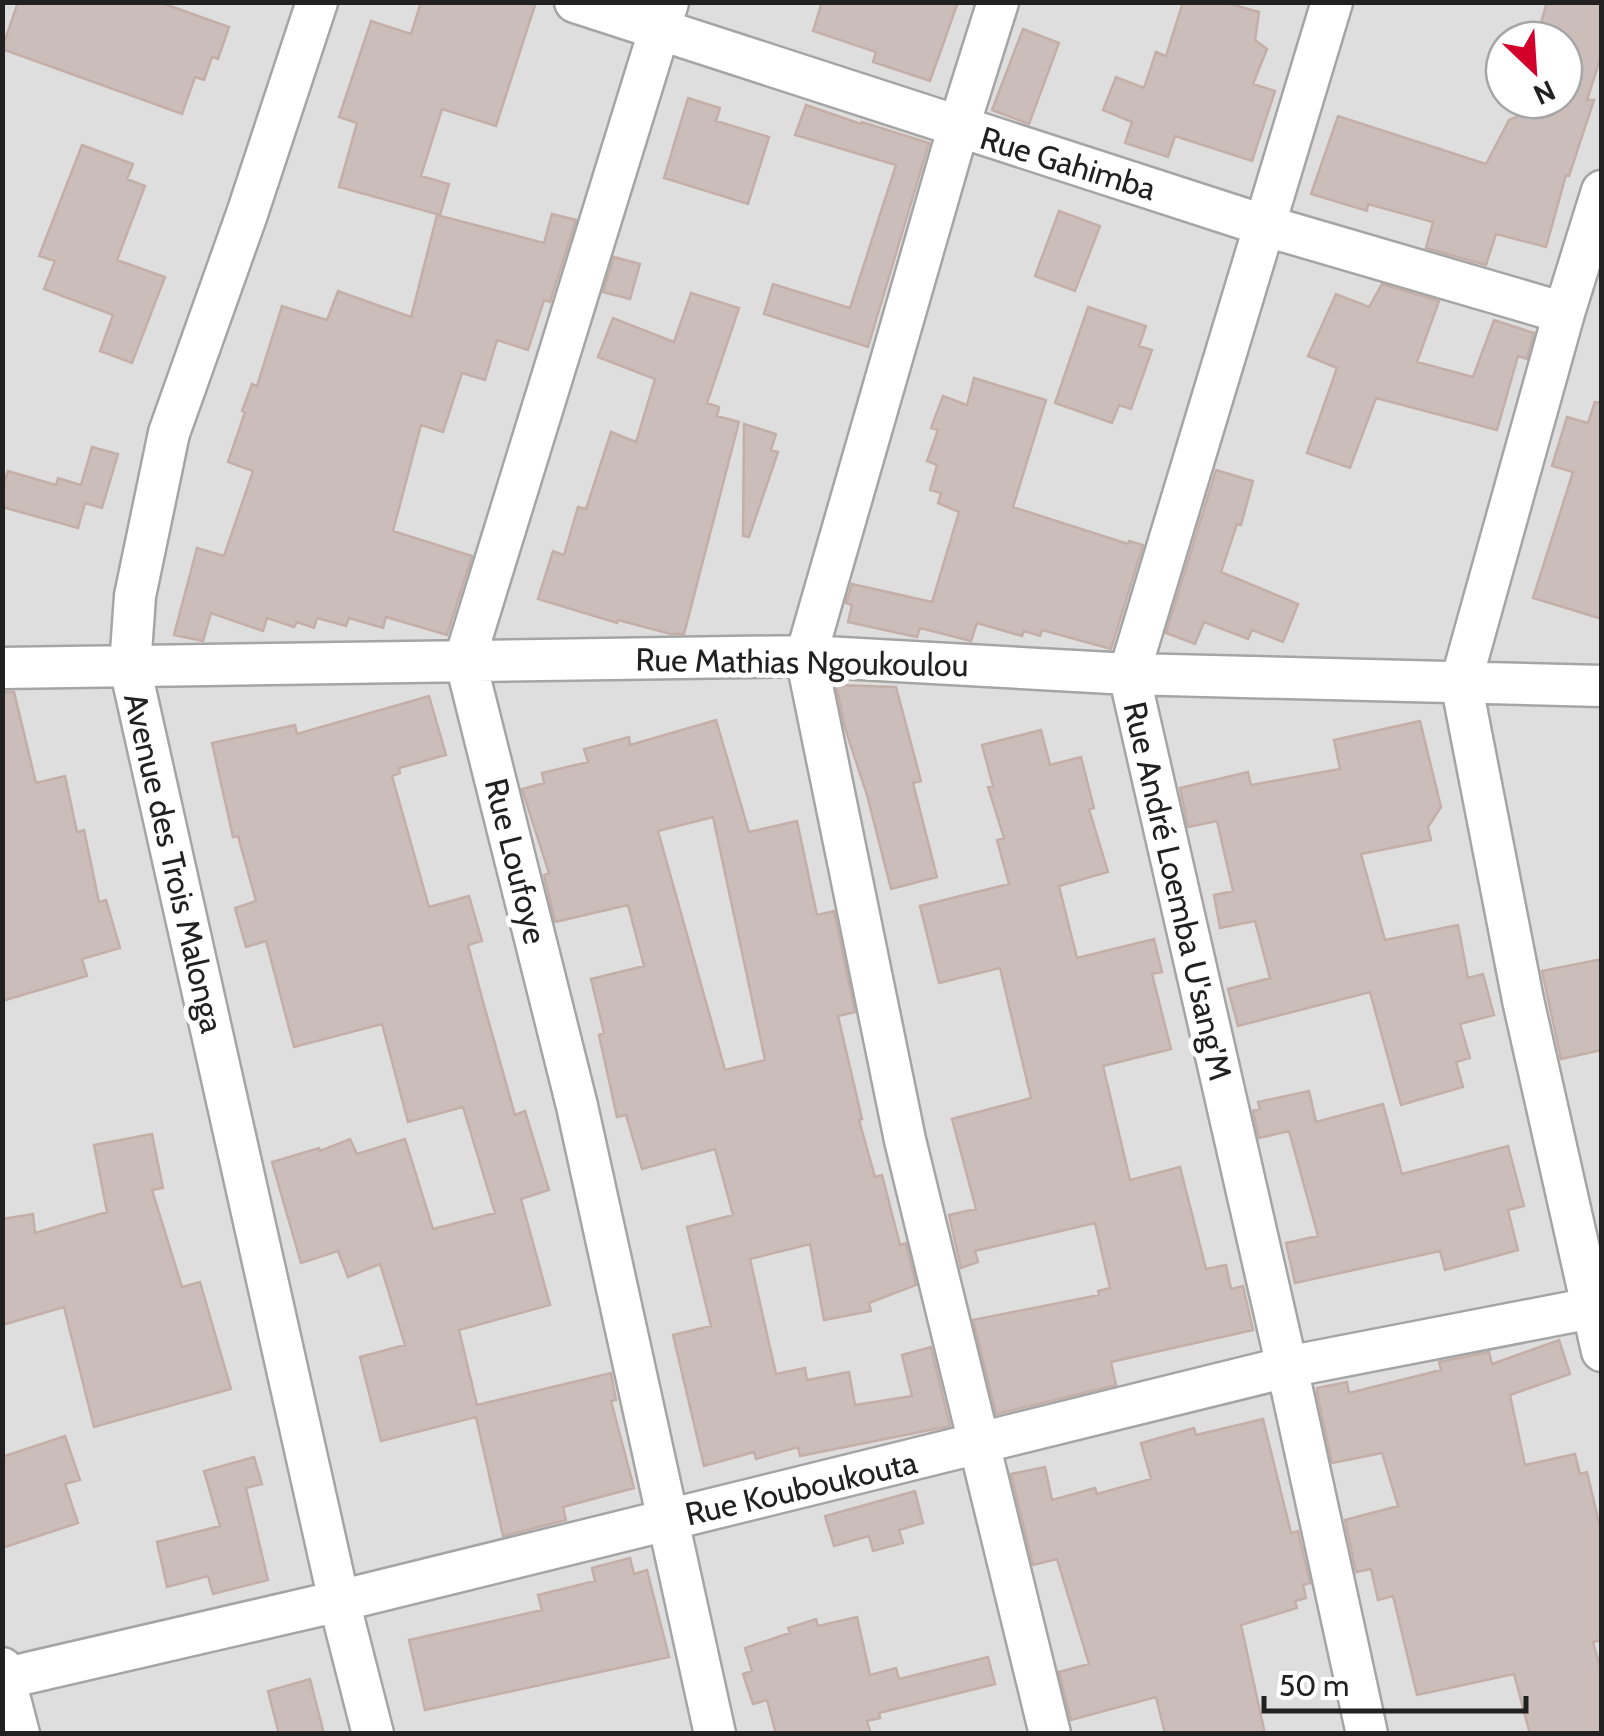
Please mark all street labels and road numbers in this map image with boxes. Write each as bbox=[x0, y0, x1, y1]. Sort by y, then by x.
street label: Rue Gahimba bbox=[976, 118, 1161, 208]
street label: Rue Mathias Ngoukoulou bbox=[635, 640, 969, 684]
street label: Avenue des Trois Malonga bbox=[116, 689, 232, 1037]
street label: Rue André Loemba U'sang'M bbox=[1115, 698, 1241, 1084]
street label: Rue Loufoye bbox=[477, 774, 555, 948]
street label: Rue Kouboukouta bbox=[681, 1442, 921, 1534]

